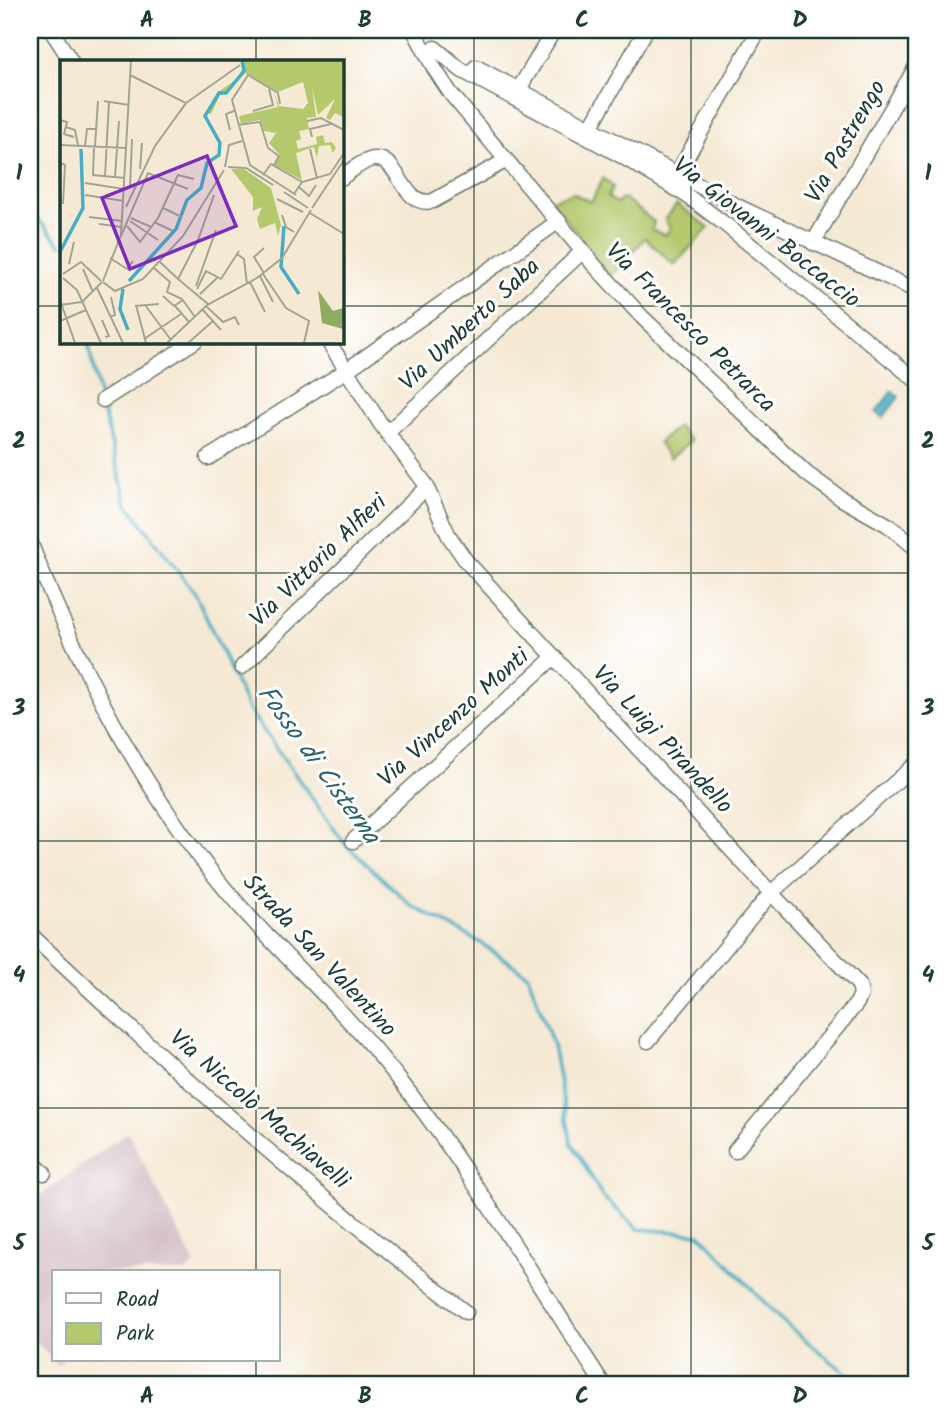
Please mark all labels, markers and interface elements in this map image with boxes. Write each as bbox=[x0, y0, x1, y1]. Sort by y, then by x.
text: A bbox=[140, 3, 154, 39]
text: B bbox=[358, 3, 372, 39]
text: C bbox=[575, 3, 589, 39]
text: D bbox=[792, 3, 808, 39]
inset map bbox=[60, 60, 343, 343]
street label: Via Pastrengo bbox=[795, 73, 897, 211]
street label: Via Giovanni Boccaccio bbox=[664, 147, 869, 319]
text: 1 bbox=[16, 156, 23, 192]
text: 1 bbox=[925, 156, 932, 192]
street label: Via Francesco Petrarca bbox=[595, 233, 785, 423]
street label: Via Umberto Saba bbox=[390, 249, 550, 401]
text: 2 bbox=[12, 424, 26, 460]
text: 2 bbox=[921, 424, 935, 460]
street label: Via Vittorio Alfieri bbox=[241, 484, 398, 637]
street label: Via Vincenzo Monti bbox=[369, 638, 540, 797]
street label: Via Luigi Pirandello bbox=[582, 656, 742, 824]
water label: Fosso di Cisterna bbox=[246, 676, 391, 855]
text: 3 bbox=[12, 691, 26, 727]
text: 3 bbox=[921, 691, 935, 727]
street label: Strada San Valentino bbox=[232, 865, 406, 1047]
text: 4 bbox=[13, 958, 26, 994]
text: 4 bbox=[922, 958, 935, 994]
street label: Via Niccolò Machiavelli bbox=[160, 1020, 359, 1201]
text: 5 bbox=[12, 1226, 27, 1262]
text: 5 bbox=[921, 1226, 936, 1262]
legend bbox=[52, 1270, 280, 1362]
text: Road bbox=[116, 1284, 159, 1317]
text: Park bbox=[116, 1318, 154, 1351]
text: A bbox=[140, 1379, 154, 1414]
text: B bbox=[358, 1379, 372, 1414]
text: C bbox=[575, 1379, 589, 1414]
text: D bbox=[792, 1379, 808, 1414]

